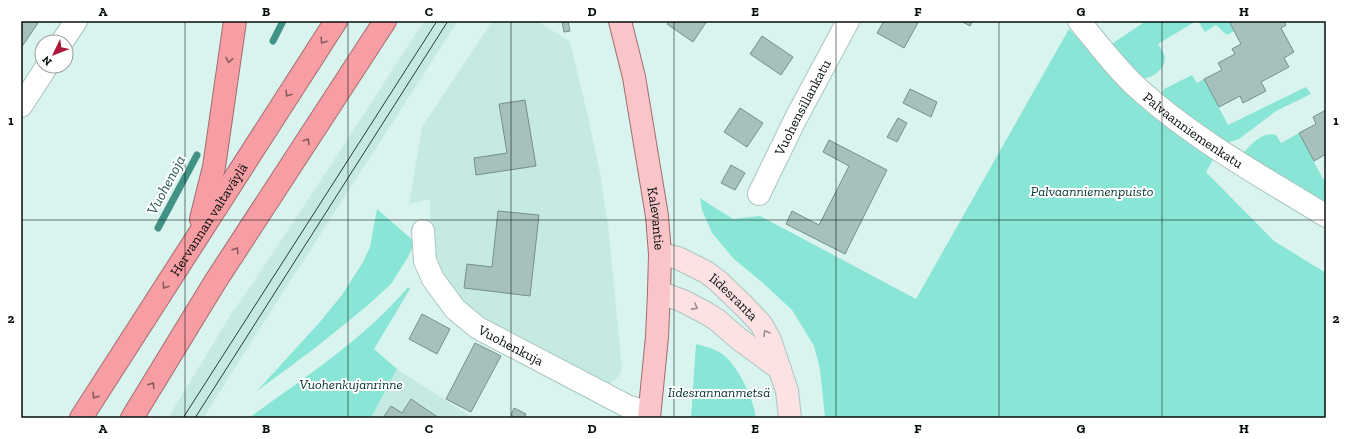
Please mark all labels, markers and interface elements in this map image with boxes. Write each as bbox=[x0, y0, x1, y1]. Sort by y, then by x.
text: A bbox=[99, 4, 108, 19]
text: B bbox=[262, 4, 270, 19]
text: C bbox=[425, 4, 433, 19]
text: D bbox=[587, 4, 597, 19]
text: E bbox=[751, 4, 759, 19]
text: F bbox=[914, 4, 922, 19]
text: G bbox=[1077, 4, 1086, 19]
text: H bbox=[1239, 4, 1249, 19]
north arrow bbox=[34, 34, 74, 74]
one-way arrow bbox=[320, 37, 328, 44]
text: N bbox=[39, 53, 55, 68]
one-way arrow bbox=[225, 56, 234, 63]
street label: Vuohensillankatu bbox=[771, 57, 835, 159]
street label: Palvaanniemenkatu bbox=[1139, 89, 1246, 172]
one-way arrow bbox=[286, 90, 293, 97]
text: 1 bbox=[8, 113, 14, 128]
text: 1 bbox=[1333, 113, 1339, 128]
one-way arrow bbox=[302, 138, 310, 145]
water label: Vuohenoja bbox=[143, 152, 189, 218]
street label: Hervannan valtaväylä bbox=[166, 160, 252, 279]
park label: Palvaanniemenpuisto bbox=[1031, 183, 1154, 200]
street label: Kalevantie bbox=[643, 186, 668, 251]
one-way arrow bbox=[231, 247, 238, 254]
street label: Iidesranta bbox=[706, 269, 762, 325]
one-way arrow bbox=[162, 282, 170, 289]
one-way arrow bbox=[690, 302, 698, 309]
text: 2 bbox=[8, 311, 15, 326]
text: 2 bbox=[1333, 311, 1340, 326]
street label: Vuohenkuja bbox=[474, 321, 547, 370]
one-way arrow bbox=[763, 330, 771, 337]
park label: Vuohenkujanrinne bbox=[299, 376, 403, 393]
one-way arrow bbox=[147, 382, 155, 389]
park label: Iidesrannanmetsä bbox=[668, 384, 770, 401]
one-way arrow bbox=[92, 392, 100, 399]
text: A bbox=[99, 421, 108, 436]
text: B bbox=[262, 421, 270, 436]
text: C bbox=[425, 421, 433, 436]
text: D bbox=[587, 421, 597, 436]
text: E bbox=[751, 421, 759, 436]
text: F bbox=[914, 421, 922, 436]
text: G bbox=[1077, 421, 1086, 436]
text: H bbox=[1239, 421, 1249, 436]

